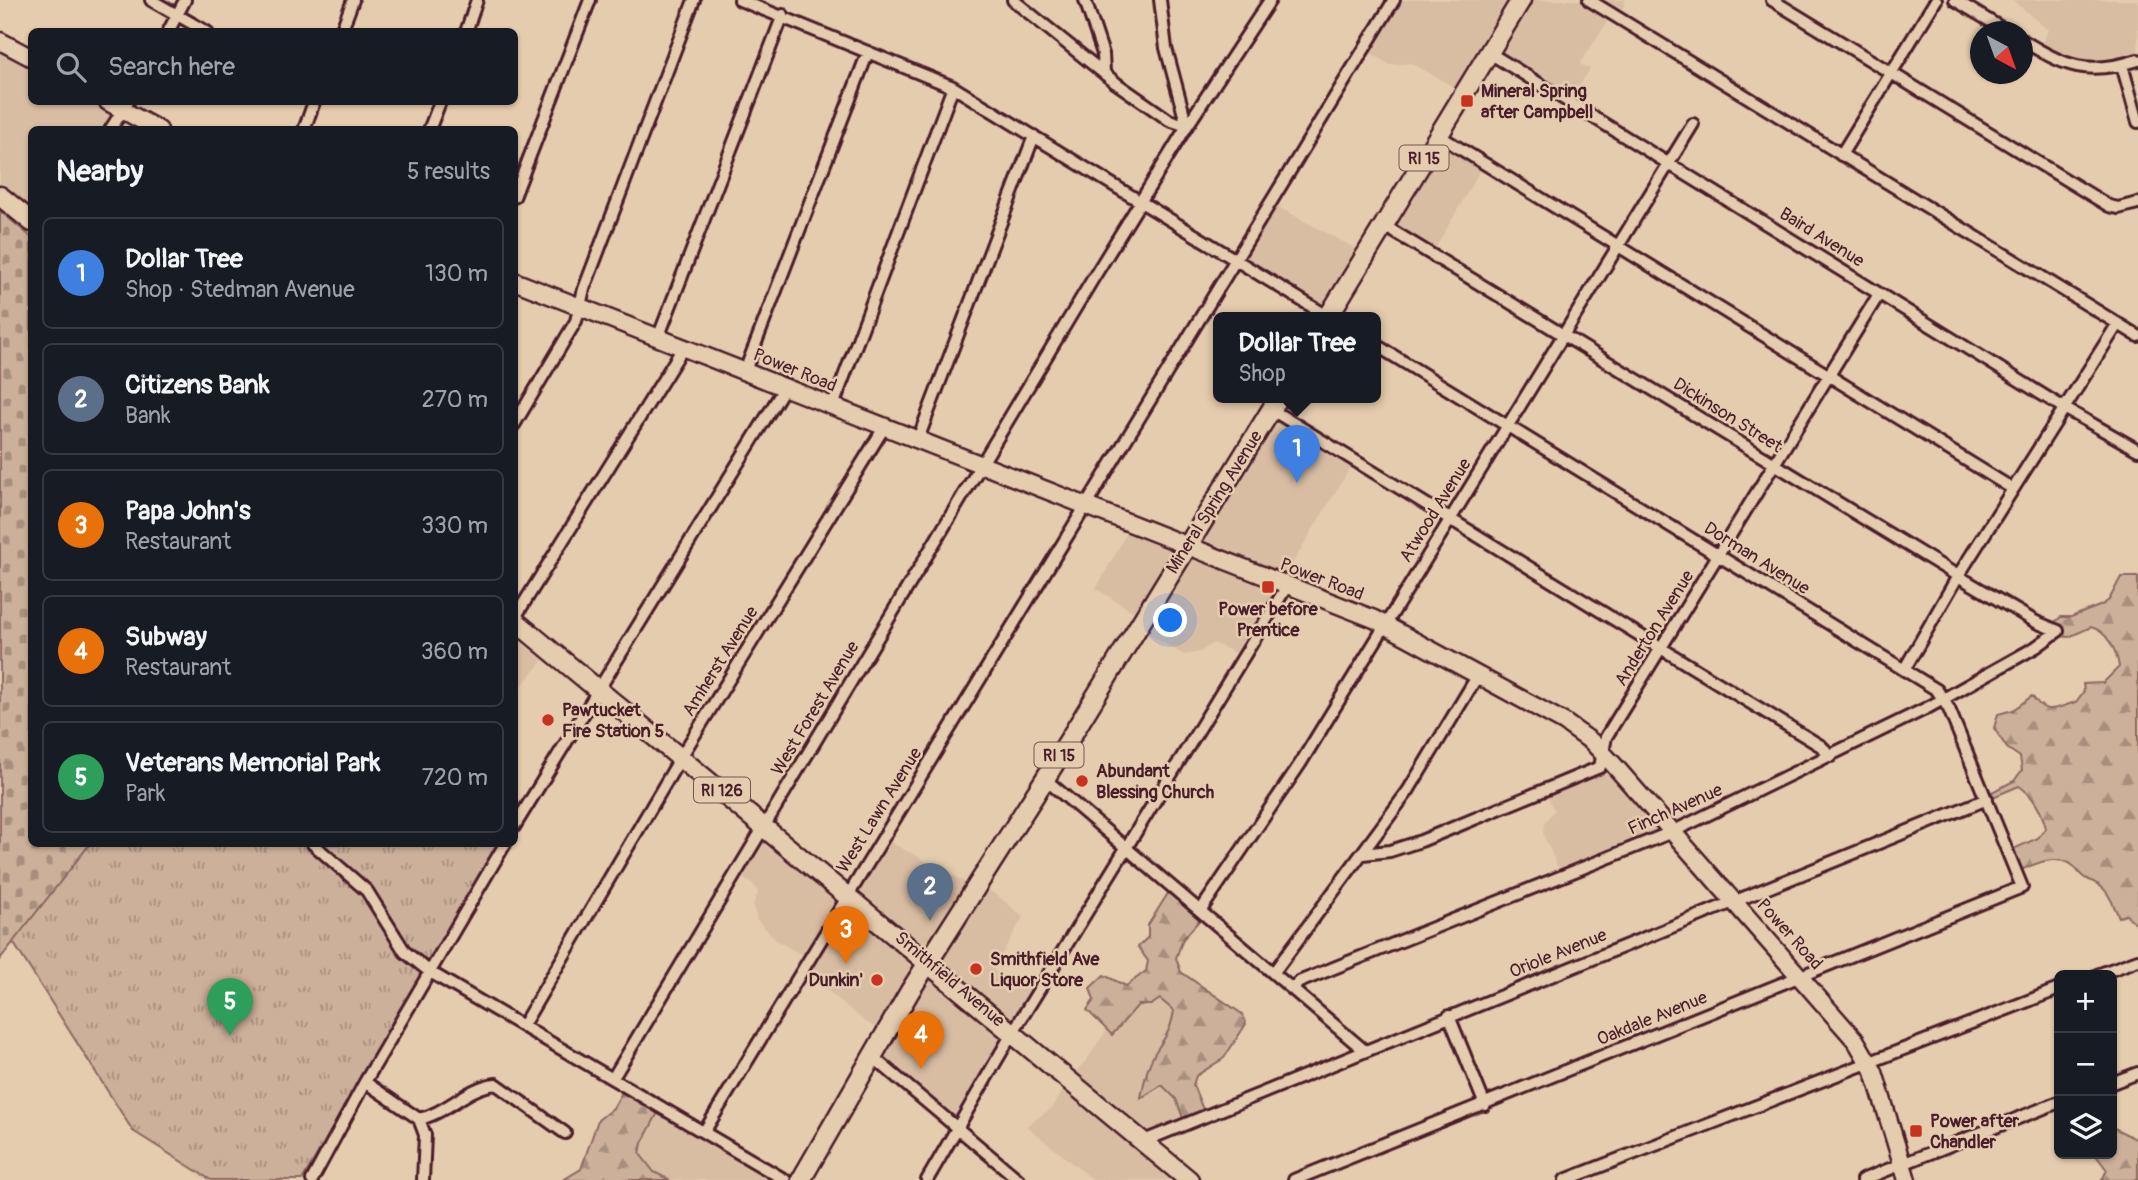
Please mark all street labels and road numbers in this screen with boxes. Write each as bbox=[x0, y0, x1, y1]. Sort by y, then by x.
road number: RI 15 bbox=[1400, 146, 1448, 170]
street label: Baird Avenue bbox=[1775, 202, 1869, 273]
street label: Power Road bbox=[750, 343, 840, 398]
street label: Dickinson Street bbox=[1669, 373, 1787, 459]
street label: Mineral Spring Avenue bbox=[1161, 426, 1268, 578]
street label: Atwood Avenue bbox=[1394, 454, 1477, 567]
street label: Dorman Avenue bbox=[1699, 517, 1814, 600]
street label: Power Road bbox=[1277, 553, 1367, 606]
street label: Anderton Avenue bbox=[1610, 566, 1699, 690]
street label: Amherst Avenue bbox=[677, 602, 764, 721]
street label: West Forest Avenue bbox=[766, 637, 865, 780]
road number: RI 15 bbox=[1034, 742, 1084, 768]
street label: West Lawn Avenue bbox=[832, 743, 927, 877]
road number: RI 126 bbox=[694, 778, 750, 803]
street label: Finch Avenue bbox=[1624, 778, 1726, 840]
street label: Power Road bbox=[1752, 894, 1828, 975]
street label: Oriole Avenue bbox=[1506, 923, 1610, 983]
street label: Smithfield Avenue bbox=[890, 927, 1010, 1032]
street label: Oakdale Avenue bbox=[1594, 986, 1711, 1051]

